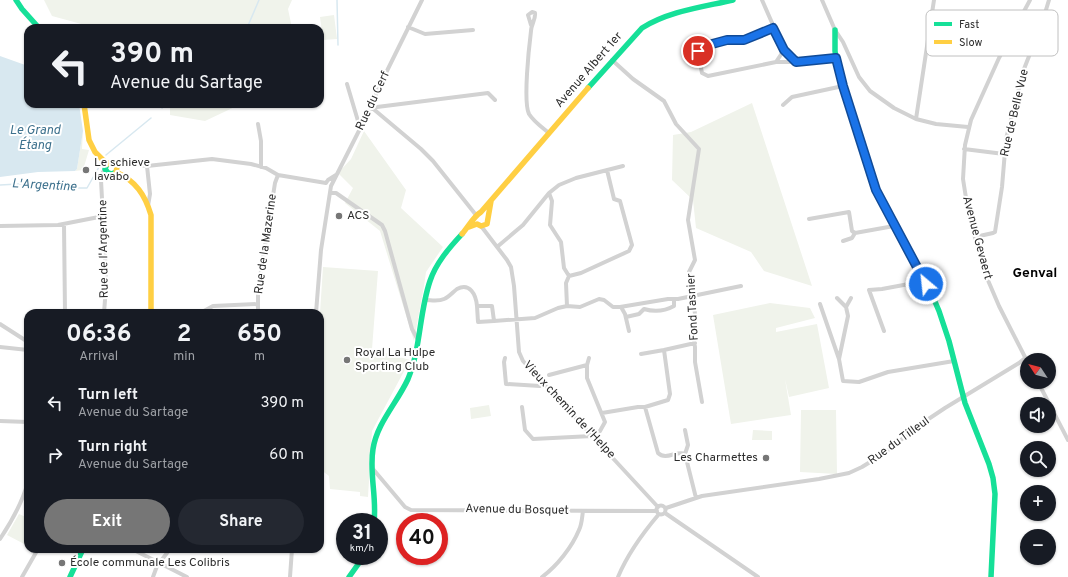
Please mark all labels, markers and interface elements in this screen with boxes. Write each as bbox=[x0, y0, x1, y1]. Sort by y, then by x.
legend bbox=[926, 10, 1058, 56]
text: Fast bbox=[959, 18, 979, 32]
street label: Avenue Albert 1er bbox=[552, 29, 626, 111]
pin bbox=[681, 34, 715, 68]
text: Slow bbox=[959, 36, 982, 50]
text: 390 m bbox=[110, 37, 194, 73]
icon: left bbox=[44, 40, 96, 92]
icon: arrive bbox=[687, 40, 709, 62]
street label: Rue de Belle Vue bbox=[997, 68, 1033, 158]
street label: Rue du Cerf bbox=[352, 69, 394, 133]
text: Avenue du Sartage bbox=[110, 72, 263, 95]
water label: Le Grand Étang bbox=[10, 123, 61, 154]
place label: Le schieve lavabo bbox=[94, 155, 150, 185]
marker: Le schieve lavabo bbox=[81, 165, 91, 175]
water label: L'Argentine bbox=[11, 176, 77, 196]
street label: Rue de la Mazerine bbox=[251, 193, 281, 295]
street label: Avenue Gevaert bbox=[958, 195, 996, 281]
street label: Rue de l'Argentine bbox=[95, 200, 113, 298]
place label: ACS bbox=[347, 208, 370, 224]
marker: ACS bbox=[334, 211, 344, 221]
position arrow bbox=[905, 263, 947, 305]
district label: Genval bbox=[1013, 265, 1057, 282]
street label: Fond Tasnier bbox=[683, 272, 703, 341]
text: 06:36 bbox=[66, 320, 131, 350]
text: 2 bbox=[177, 320, 192, 350]
text: 650 bbox=[237, 320, 282, 350]
place label: Royal La Hulpe Sporting Club bbox=[355, 345, 435, 375]
text: Arrival bbox=[79, 349, 118, 365]
text: min bbox=[173, 349, 195, 365]
text: m bbox=[254, 349, 265, 365]
north arrow bbox=[1020, 353, 1056, 389]
map controls bbox=[1020, 353, 1056, 565]
marker: Royal La Hulpe Sporting Club bbox=[342, 355, 352, 365]
street label: Vieux chemin de l'Helpe bbox=[519, 357, 619, 463]
text: Turn left bbox=[78, 386, 138, 405]
icon: left bbox=[44, 392, 66, 414]
text: 390 m bbox=[261, 394, 304, 413]
button: sound bbox=[1020, 397, 1056, 433]
text: Avenue du Sartage bbox=[78, 405, 188, 421]
street label: Rue du Tilleul bbox=[865, 413, 933, 469]
text: Turn right bbox=[78, 438, 147, 457]
button: search bbox=[1020, 441, 1056, 477]
icon: right bbox=[44, 444, 66, 466]
text: 60 m bbox=[269, 446, 304, 465]
place label: Les Charmettes bbox=[673, 450, 758, 466]
marker: Les Charmettes bbox=[761, 453, 771, 463]
text: Avenue du Sartage bbox=[78, 457, 188, 473]
button: + bbox=[1020, 485, 1056, 521]
button: Exit bbox=[44, 499, 170, 545]
button: Share bbox=[178, 499, 304, 545]
street label: Avenue du Bosquet bbox=[465, 501, 569, 519]
speed limit sign: 40 bbox=[396, 513, 448, 565]
text: 31 bbox=[352, 521, 372, 547]
button: − bbox=[1020, 529, 1056, 565]
text: km/h bbox=[350, 542, 374, 555]
place label: École communale Les Colibris bbox=[70, 555, 230, 571]
marker: École communale Les Colibris bbox=[57, 558, 67, 568]

